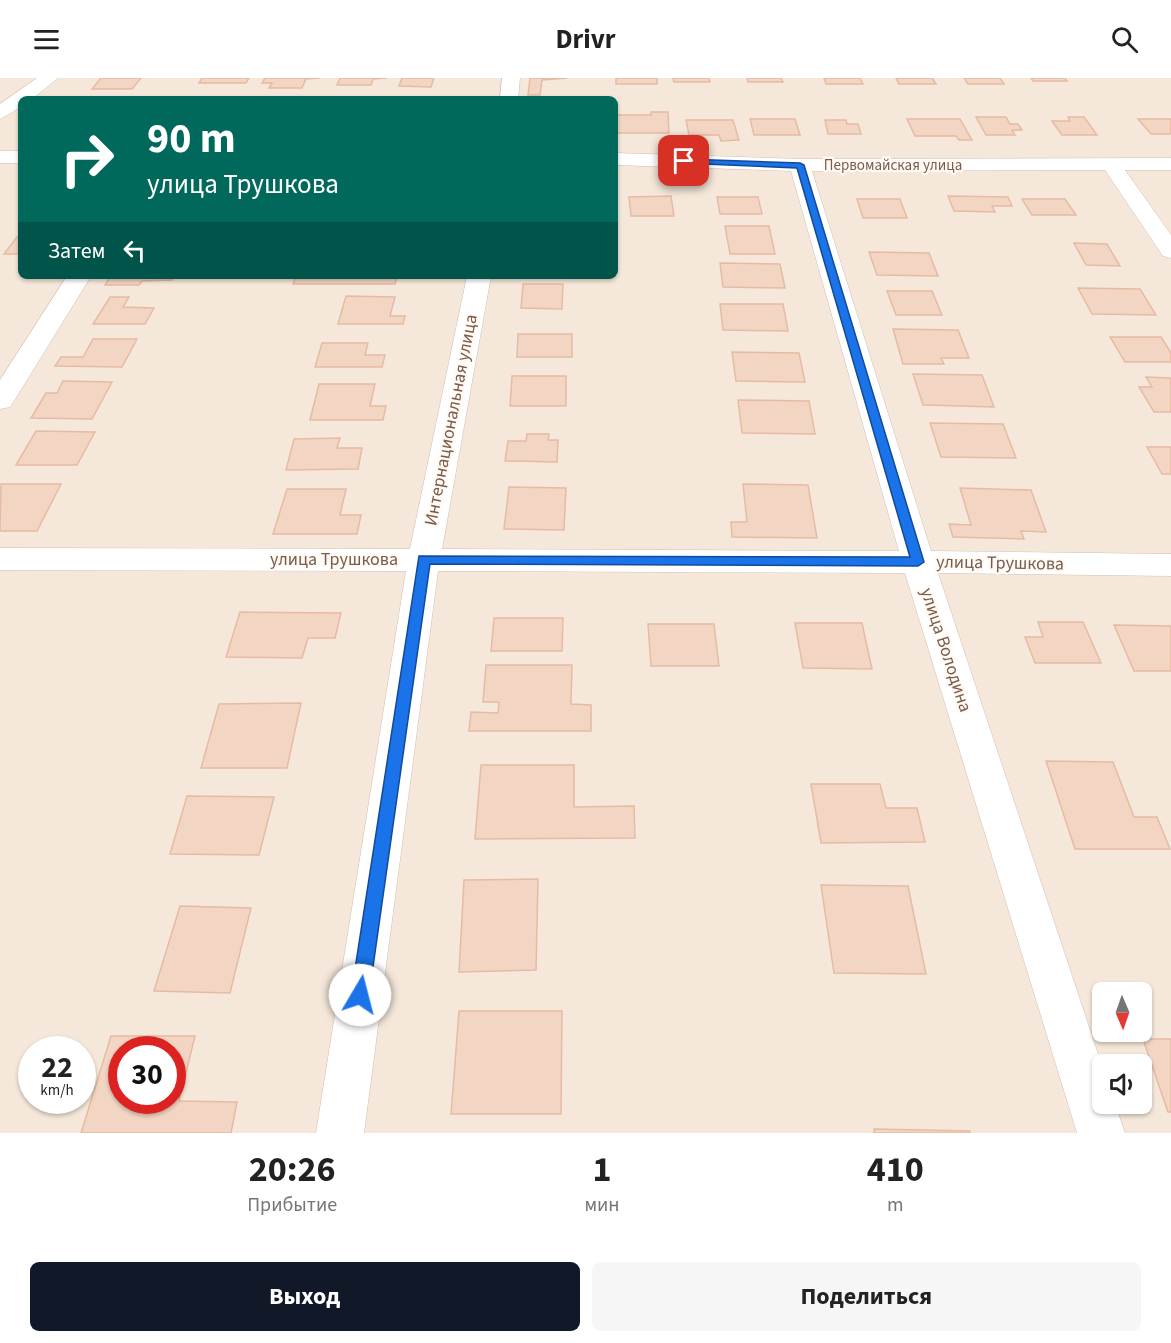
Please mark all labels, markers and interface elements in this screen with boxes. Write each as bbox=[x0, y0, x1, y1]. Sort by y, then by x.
text: Drivr bbox=[555, 20, 616, 59]
icon: menu bbox=[30, 23, 63, 56]
icon: search bbox=[1108, 23, 1141, 56]
text: 90 m bbox=[147, 109, 236, 169]
icon: right bbox=[48, 120, 126, 198]
pin bbox=[658, 135, 709, 186]
icon: arrive bbox=[667, 144, 700, 177]
street label: Первомайская улица bbox=[824, 155, 962, 176]
text: улица Трушкова bbox=[147, 165, 339, 204]
icon: left bbox=[118, 234, 151, 267]
text: Затем bbox=[48, 235, 106, 267]
street label: Интернациональная улица bbox=[418, 312, 484, 528]
street label: улица Трушкова bbox=[270, 547, 398, 572]
street label: улица Трушкова bbox=[936, 549, 1064, 577]
street label: улица Володина bbox=[914, 585, 978, 715]
position arrow bbox=[328, 963, 392, 1027]
north arrow bbox=[1092, 982, 1152, 1042]
map controls bbox=[1092, 982, 1152, 1114]
speed limit sign: 30 bbox=[108, 1036, 186, 1114]
text: 22 bbox=[41, 1046, 73, 1089]
button: sound bbox=[1092, 1054, 1152, 1114]
text: km/h bbox=[40, 1080, 74, 1101]
text: 20:26 bbox=[249, 1144, 336, 1195]
text: 1 bbox=[593, 1144, 612, 1195]
text: 410 bbox=[867, 1144, 924, 1195]
text: Прибытие bbox=[247, 1191, 337, 1219]
text: мин bbox=[584, 1191, 620, 1219]
text: m bbox=[887, 1191, 904, 1219]
button: Выход bbox=[30, 1262, 580, 1331]
button: Поделиться bbox=[592, 1262, 1141, 1331]

